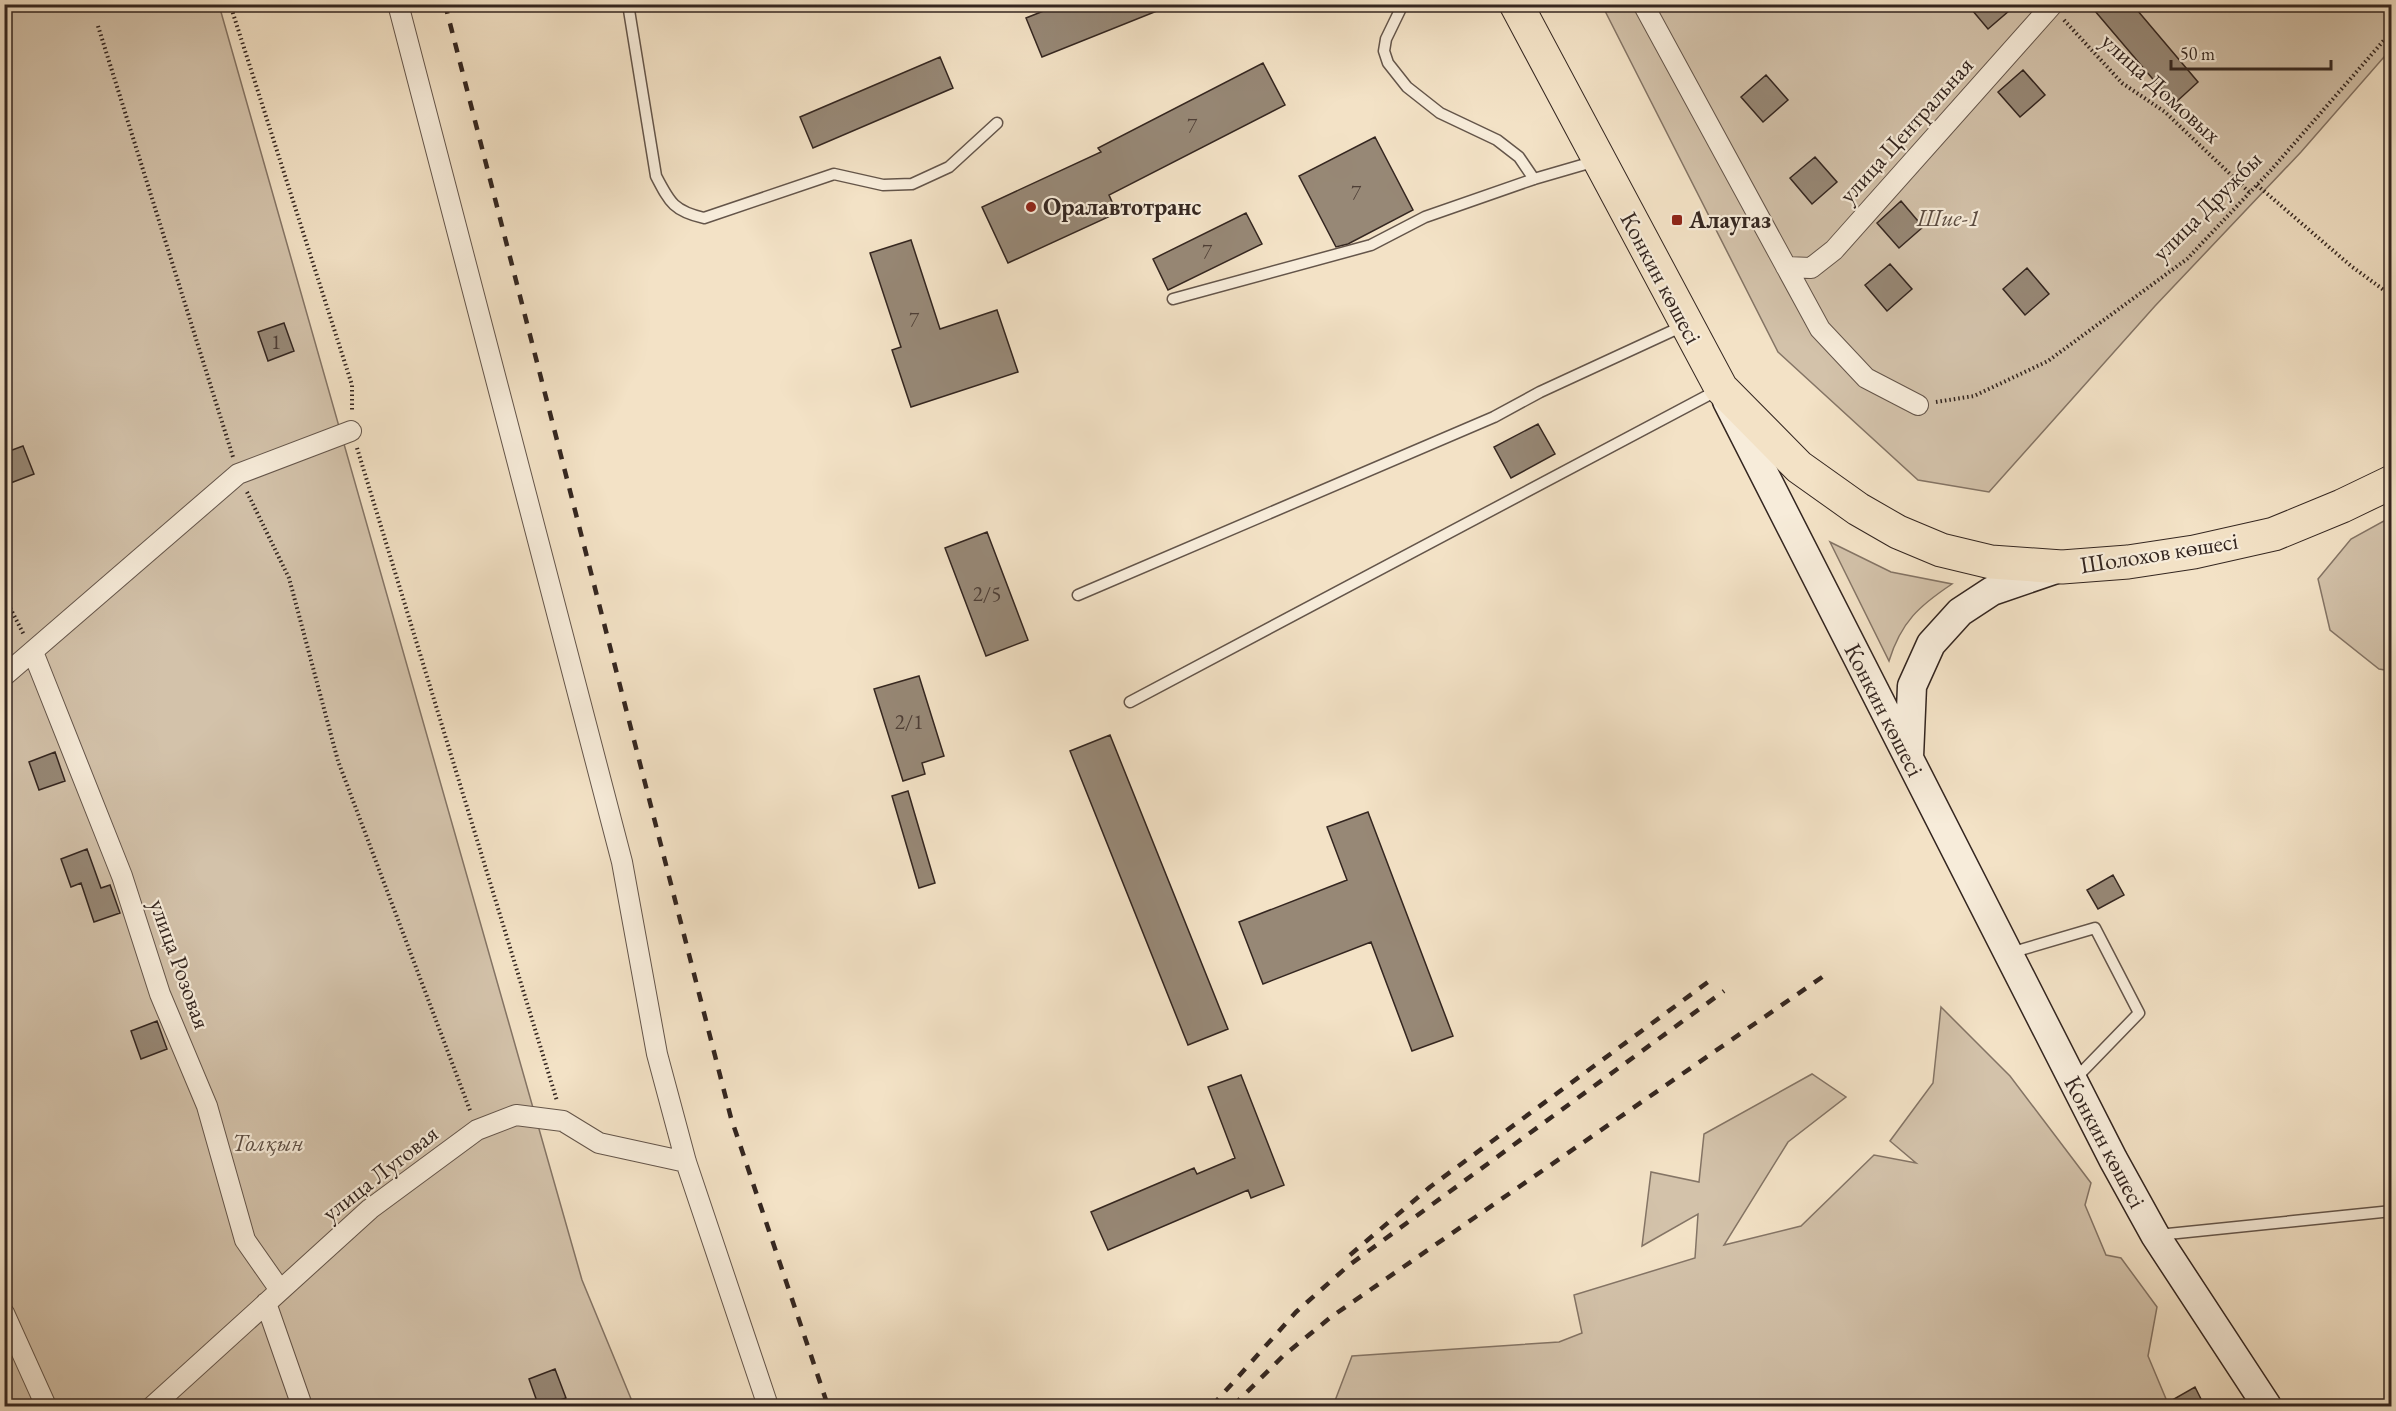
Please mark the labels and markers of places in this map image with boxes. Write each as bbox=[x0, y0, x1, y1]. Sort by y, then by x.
place label: Оралавтотранс bbox=[1043, 191, 1201, 222]
marker: Оралавтотранс bbox=[1024, 200, 1038, 214]
place label: Алаугаз bbox=[1688, 204, 1771, 236]
marker: Алаугаз bbox=[1670, 213, 1684, 227]

